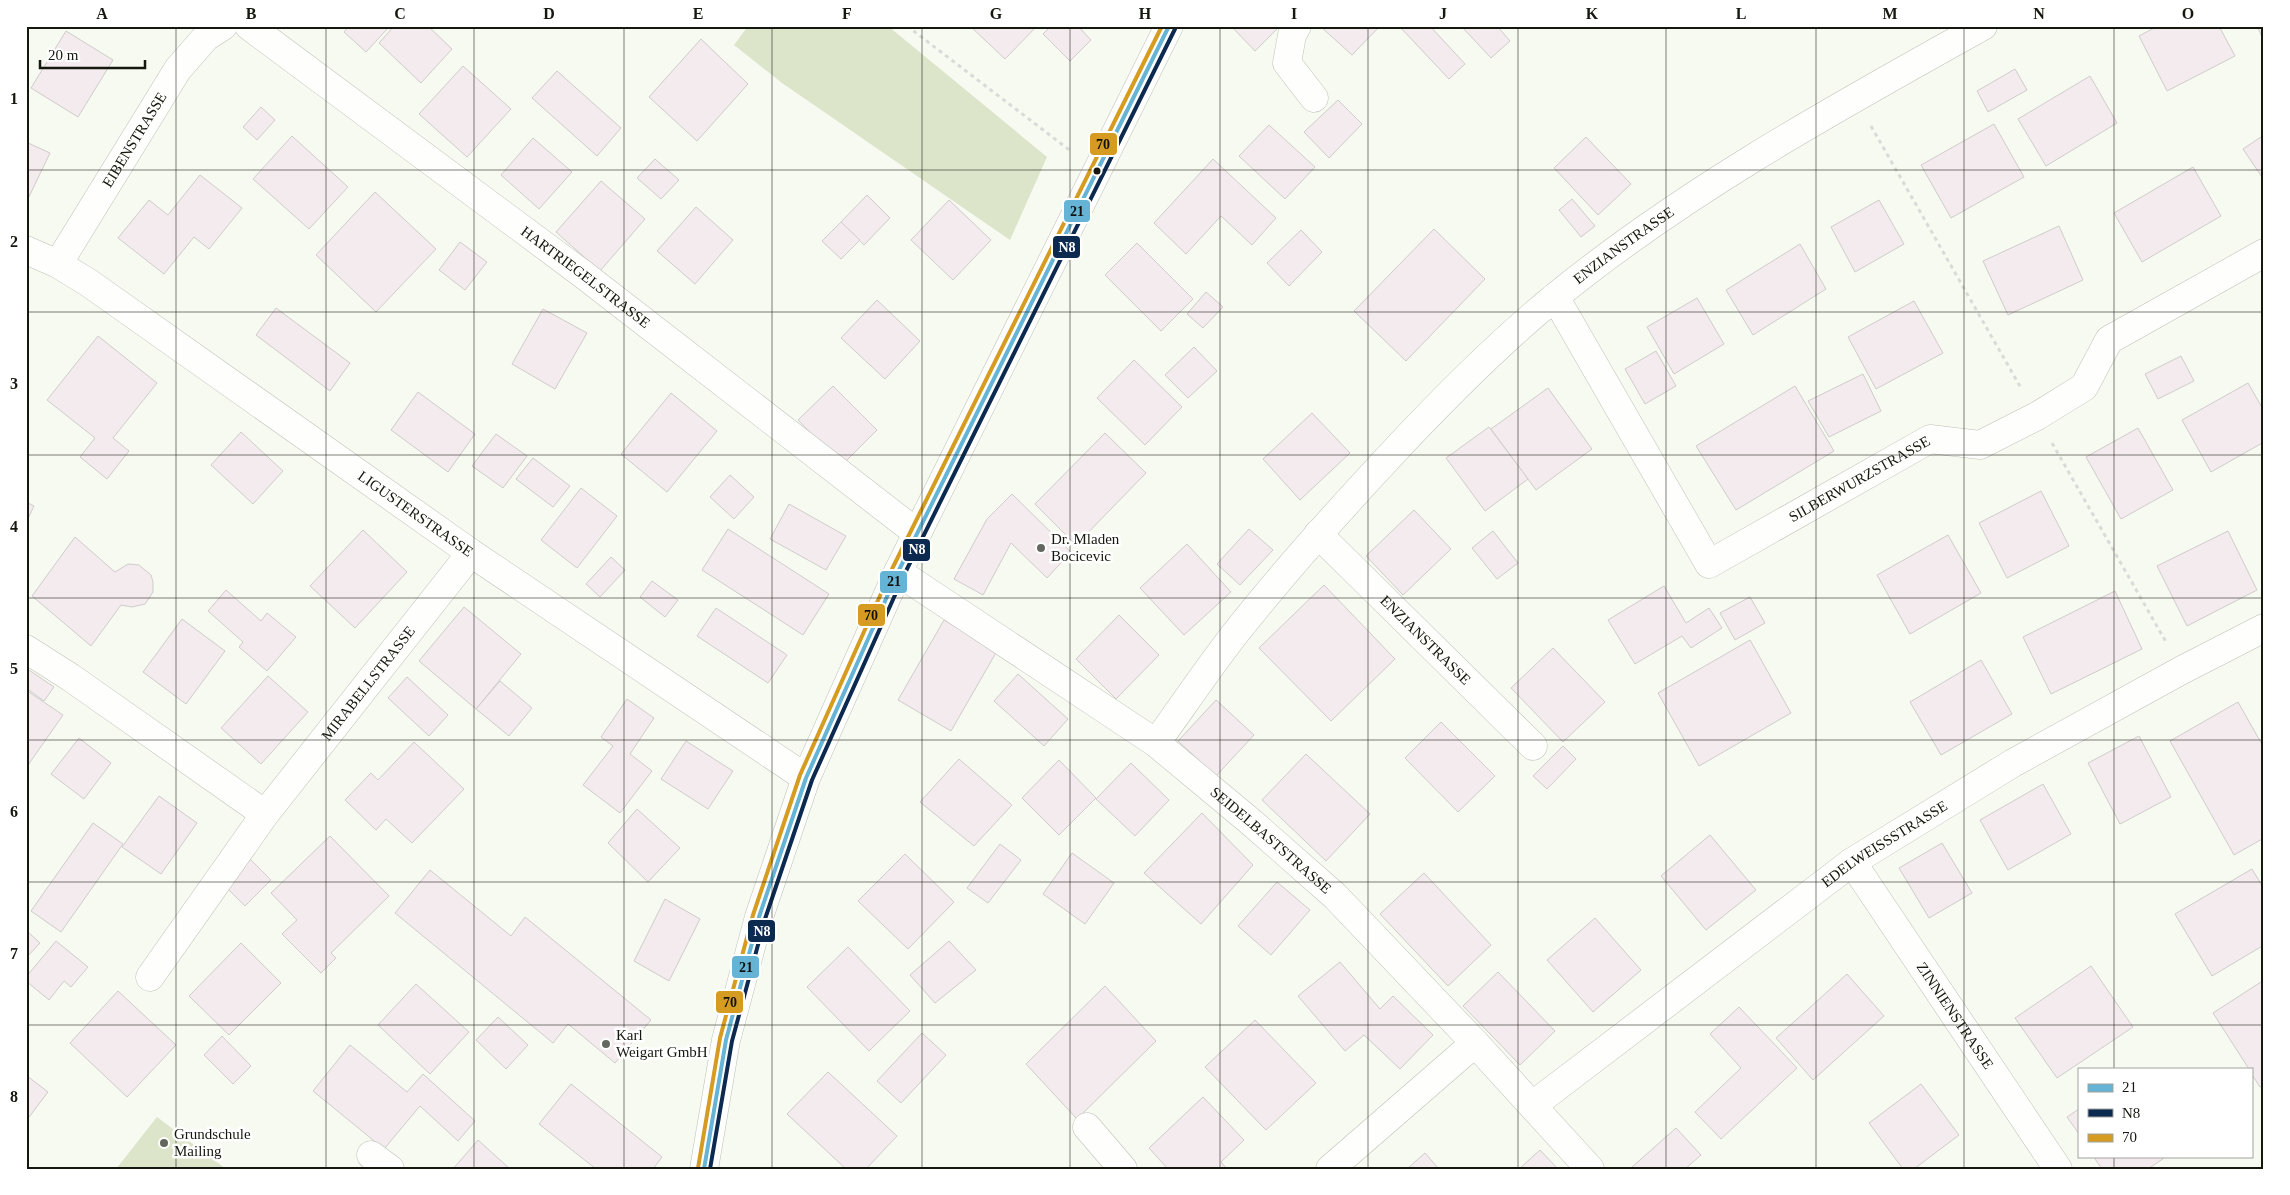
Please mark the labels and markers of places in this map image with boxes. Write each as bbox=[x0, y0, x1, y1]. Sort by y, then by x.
unlabelled marker bbox=[1092, 166, 1102, 176]
place label: Dr. Mladen Bocicevic bbox=[1051, 531, 1120, 564]
marker: Dr. Mladen Bocicevic bbox=[1035, 542, 1047, 554]
place label: Karl Weigart GmbH bbox=[616, 1027, 708, 1060]
marker: Karl Weigart GmbH bbox=[600, 1038, 612, 1050]
place label: Grundschule Mailing bbox=[174, 1126, 251, 1159]
marker: Grundschule Mailing bbox=[158, 1137, 170, 1149]

